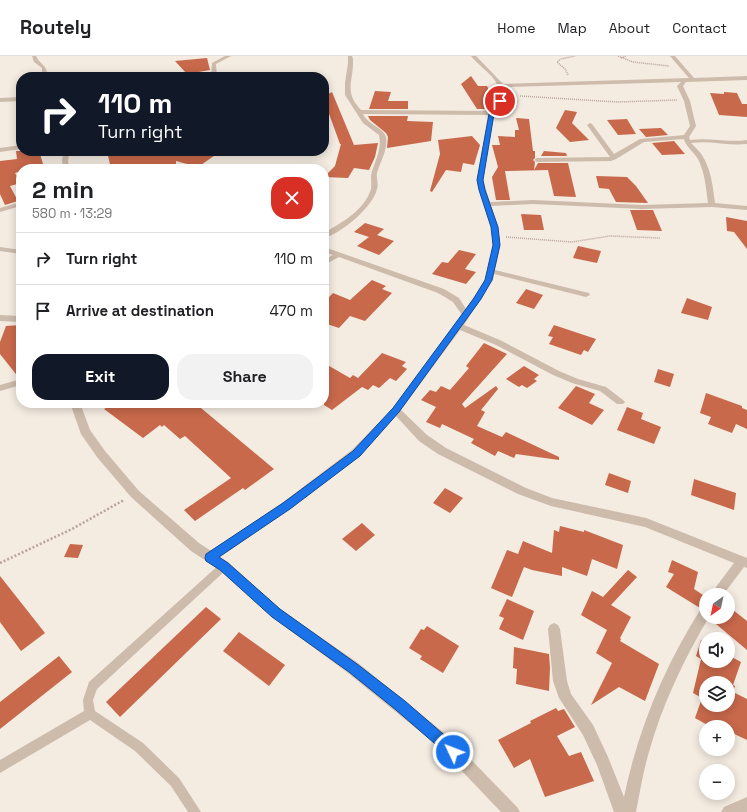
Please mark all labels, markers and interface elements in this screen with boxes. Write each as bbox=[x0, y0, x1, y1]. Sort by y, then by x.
text: Routely bbox=[20, 15, 91, 40]
text: Home bbox=[497, 19, 535, 37]
text: Map bbox=[557, 19, 587, 37]
text: About bbox=[609, 19, 650, 37]
text: Contact bbox=[672, 19, 727, 37]
pin bbox=[483, 84, 517, 118]
text: 110 m bbox=[98, 85, 172, 121]
icon: right bbox=[32, 88, 84, 140]
icon: arrive bbox=[489, 90, 511, 112]
text: Turn right bbox=[98, 120, 182, 143]
text: 2 min bbox=[32, 174, 94, 205]
button: close bbox=[271, 177, 313, 219]
text: 580 m · 13:29 bbox=[32, 205, 112, 222]
icon: right bbox=[32, 248, 54, 270]
text: Turn right bbox=[66, 249, 137, 268]
text: 110 m bbox=[274, 249, 313, 268]
icon: arrive bbox=[32, 300, 54, 322]
text: Arrive at destination bbox=[66, 301, 214, 320]
text: 470 m bbox=[269, 301, 313, 320]
button: Exit bbox=[32, 354, 169, 400]
button: Share bbox=[177, 354, 313, 400]
north arrow bbox=[699, 588, 735, 624]
map controls bbox=[699, 588, 735, 800]
button: sound bbox=[699, 632, 735, 668]
button: layers bbox=[699, 676, 735, 712]
button: + bbox=[699, 720, 735, 756]
position arrow bbox=[432, 731, 474, 773]
button: − bbox=[699, 764, 735, 800]

